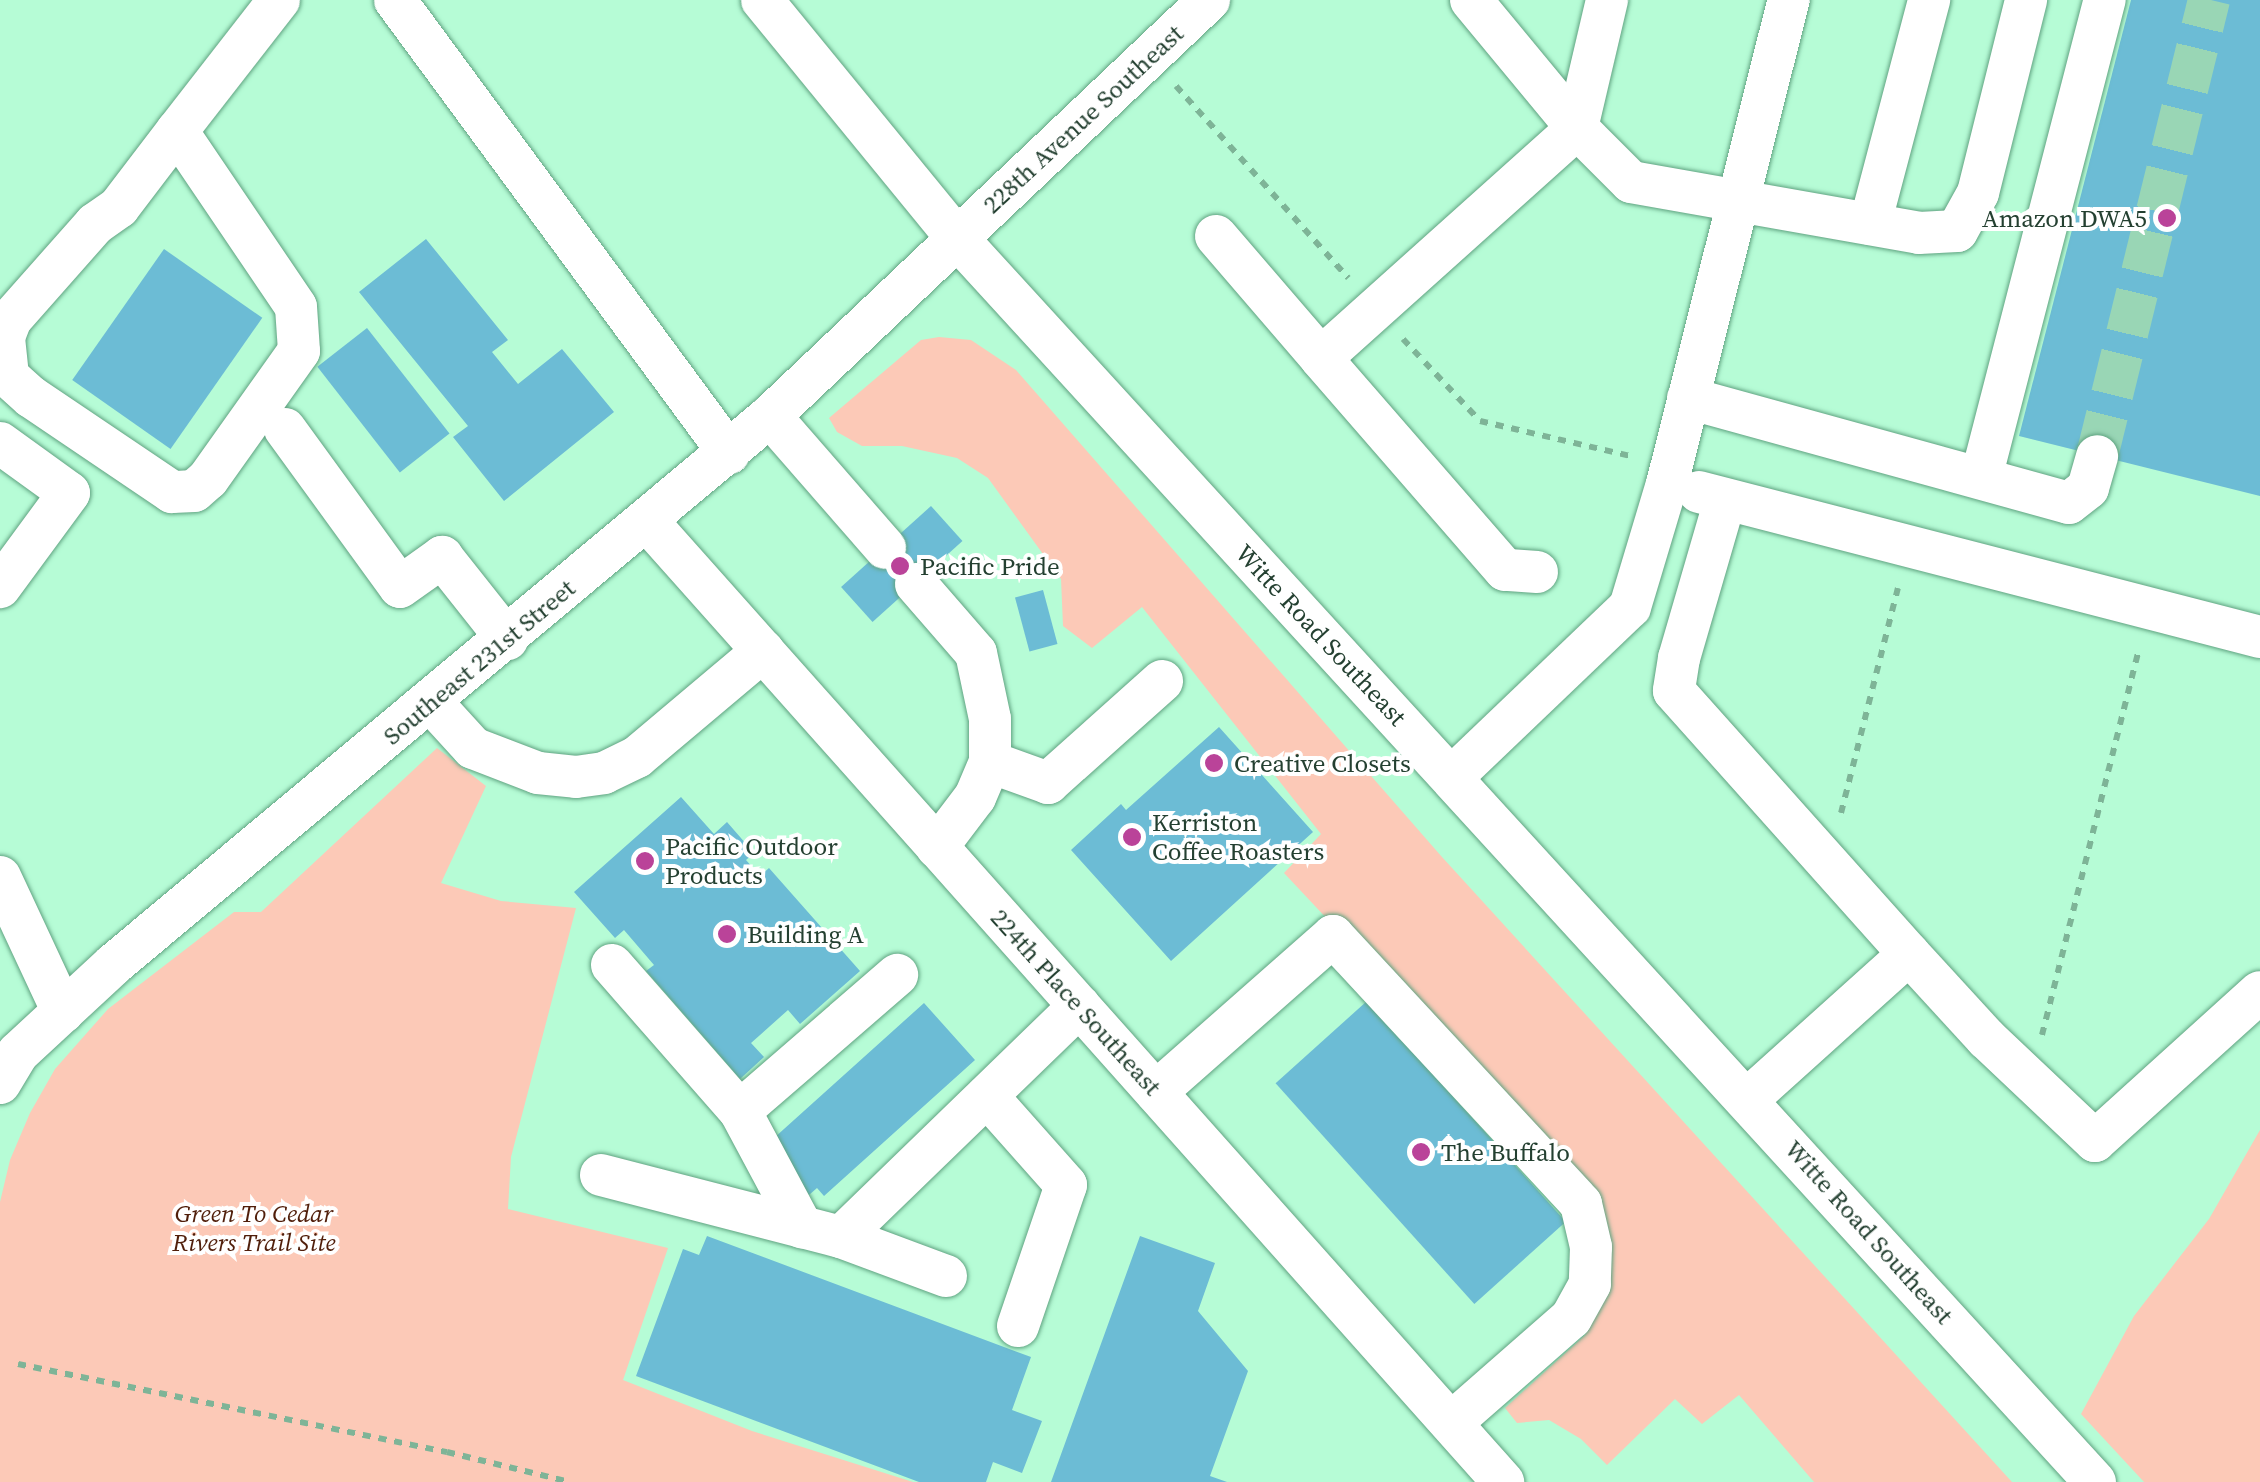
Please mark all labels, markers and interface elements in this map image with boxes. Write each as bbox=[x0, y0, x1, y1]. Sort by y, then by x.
street label: 228th Avenue Southeast bbox=[977, 18, 1189, 220]
place label: Amazon DWA5 bbox=[1982, 203, 2147, 233]
marker: Amazon DWA5 bbox=[2156, 207, 2178, 229]
street label: Witte Road Southeast bbox=[1229, 538, 1413, 732]
place label: Pacific Pride bbox=[920, 551, 1060, 581]
marker: Pacific Pride bbox=[889, 555, 911, 577]
street label: Southeast 231st Street bbox=[377, 573, 581, 751]
place label: Creative Closets bbox=[1234, 748, 1411, 778]
marker: Creative Closets bbox=[1203, 752, 1225, 774]
place label: Kerriston Coffee Roasters bbox=[1152, 808, 1324, 867]
marker: Kerriston Coffee Roasters bbox=[1121, 826, 1143, 848]
place label: Pacific Outdoor Products bbox=[665, 832, 838, 891]
marker: Pacific Outdoor Products bbox=[634, 850, 656, 872]
street label: 224th Place Southeast bbox=[985, 903, 1167, 1101]
place label: Building A bbox=[747, 919, 864, 949]
marker: Building A bbox=[716, 923, 738, 945]
street label: Witte Road Southeast bbox=[1779, 1134, 1959, 1330]
place label: The Buffalo bbox=[1441, 1137, 1570, 1167]
marker: The Buffalo bbox=[1410, 1141, 1432, 1163]
park label: Green To Cedar Rivers Trail Site bbox=[172, 1199, 336, 1258]

